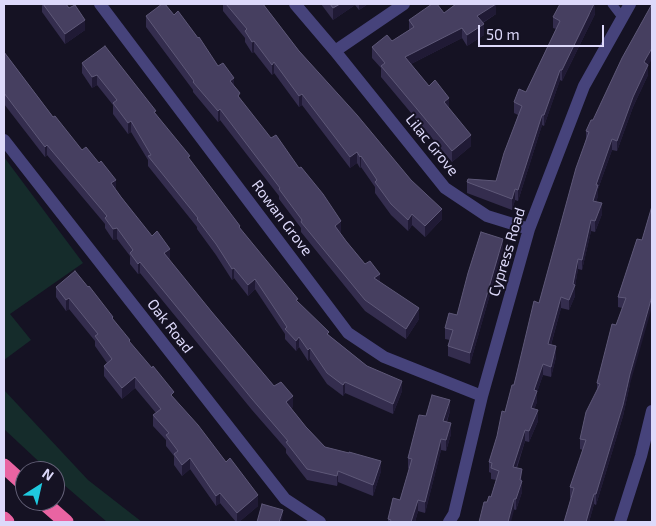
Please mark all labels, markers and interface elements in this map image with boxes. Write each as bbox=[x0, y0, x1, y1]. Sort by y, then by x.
scale bar bbox=[481, 15, 607, 47]
text: 50 m bbox=[486, 25, 520, 43]
street label: Lilac Grove bbox=[402, 110, 462, 180]
street label: Rowan Grove bbox=[248, 177, 316, 259]
street label: Cypress Road bbox=[485, 205, 529, 299]
street label: Oak Road bbox=[143, 295, 197, 357]
north arrow bbox=[15, 461, 65, 511]
text: N bbox=[39, 464, 57, 484]

